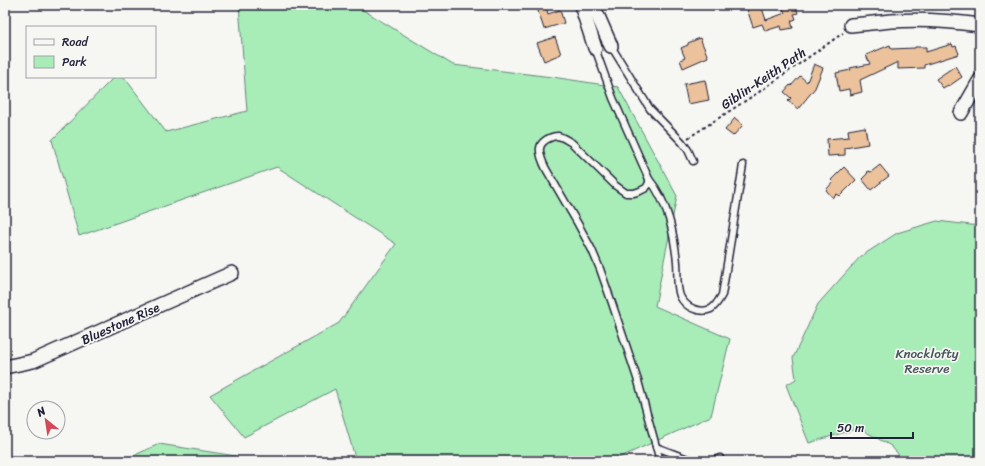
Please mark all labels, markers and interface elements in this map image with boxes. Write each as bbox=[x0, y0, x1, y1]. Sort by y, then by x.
legend bbox=[26, 26, 156, 78]
text: Road bbox=[62, 31, 89, 53]
street label: Giblin-Keith Path bbox=[716, 41, 811, 116]
text: Park bbox=[62, 51, 87, 73]
street label: Bluestone Rise bbox=[77, 296, 163, 351]
park label: Knocklofty Reserve bbox=[896, 342, 959, 380]
north arrow bbox=[26, 400, 66, 440]
text: N bbox=[32, 401, 50, 422]
scale bar bbox=[831, 414, 913, 440]
text: 50 m bbox=[837, 417, 864, 439]

